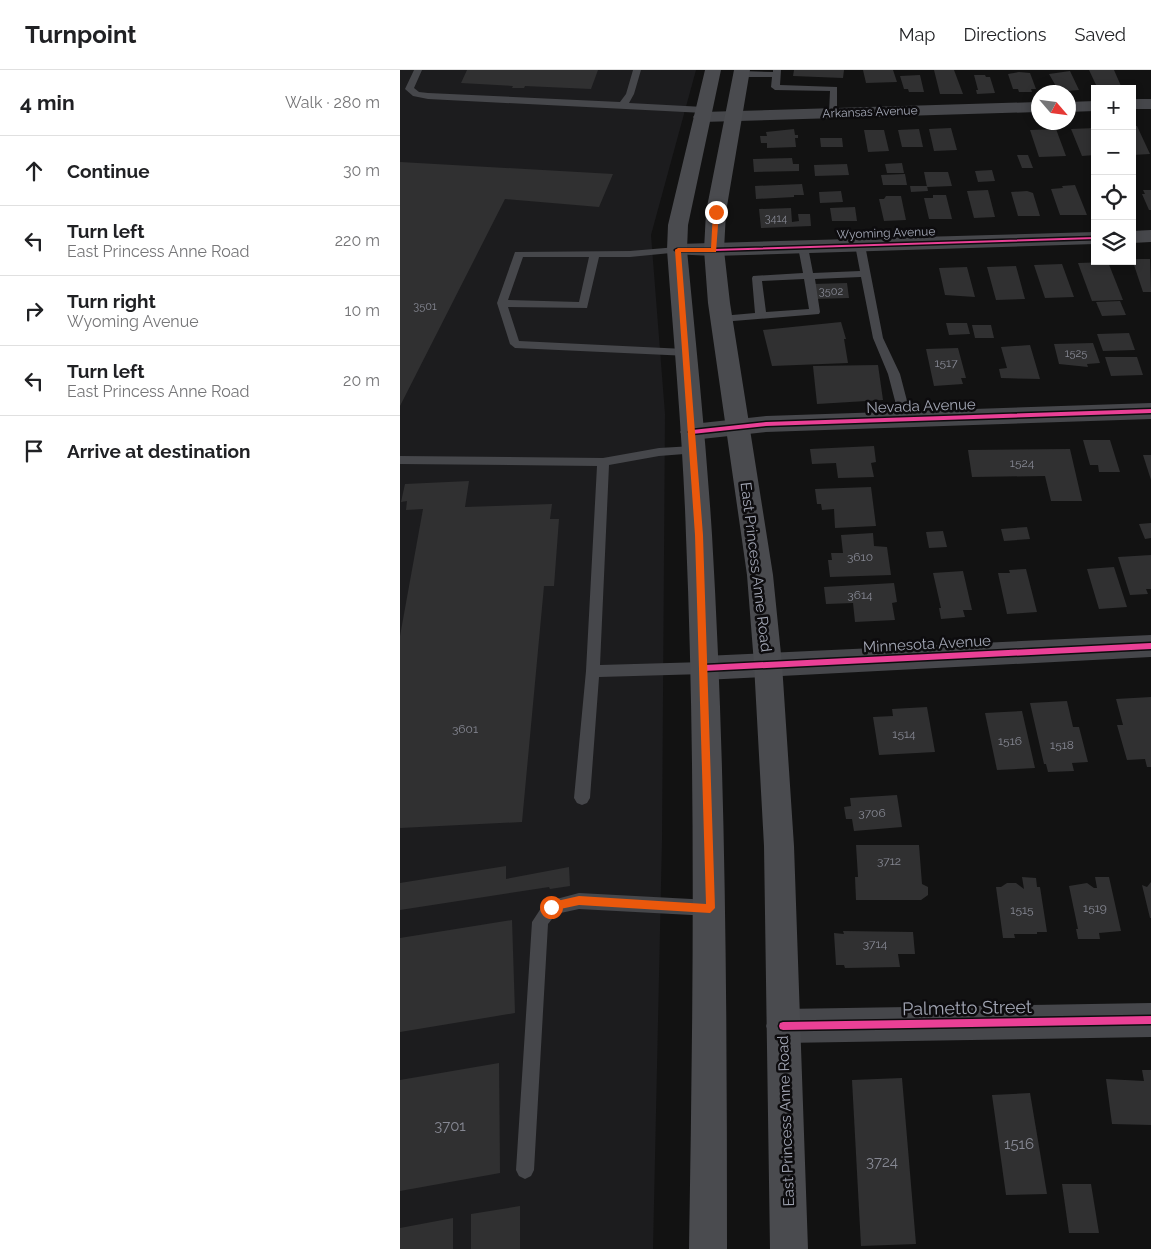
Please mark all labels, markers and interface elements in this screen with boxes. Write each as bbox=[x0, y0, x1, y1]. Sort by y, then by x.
text: Turnpoint bbox=[25, 20, 137, 49]
text: Map bbox=[899, 24, 935, 45]
text: Directions bbox=[963, 24, 1047, 45]
text: Saved bbox=[1075, 24, 1126, 45]
north arrow bbox=[1031, 85, 1076, 130]
map controls bbox=[1091, 85, 1136, 265]
button: + bbox=[1091, 85, 1136, 130]
text: 4 min bbox=[20, 90, 75, 115]
text: Walk · 280 m bbox=[285, 93, 380, 112]
street label: Arkansas Avenue bbox=[822, 103, 918, 121]
button: − bbox=[1091, 130, 1136, 175]
icon: ahead bbox=[20, 157, 48, 185]
text: Continue bbox=[67, 160, 150, 182]
text: 30 m bbox=[343, 161, 380, 180]
button: locate bbox=[1091, 175, 1136, 220]
route end bbox=[705, 201, 728, 224]
house number: 3414 bbox=[765, 212, 787, 225]
text: Turn left bbox=[67, 220, 144, 242]
button: layers bbox=[1091, 220, 1136, 265]
street label: Wyoming Avenue bbox=[836, 224, 936, 242]
icon: left bbox=[20, 227, 48, 255]
text: 220 m bbox=[335, 231, 380, 250]
text: East Princess Anne Road bbox=[67, 242, 249, 261]
house number: 3502 bbox=[819, 285, 843, 298]
text: Turn right bbox=[67, 290, 156, 312]
icon: right bbox=[20, 297, 48, 325]
house number: 3501 bbox=[413, 300, 437, 313]
text: 10 m bbox=[345, 301, 380, 320]
text: Wyoming Avenue bbox=[67, 312, 199, 331]
house number: 1525 bbox=[1065, 347, 1087, 360]
house number: 1517 bbox=[934, 356, 958, 370]
text: Turn left bbox=[67, 360, 144, 382]
icon: left bbox=[20, 367, 48, 395]
text: 20 m bbox=[343, 371, 380, 390]
text: East Princess Anne Road bbox=[67, 382, 249, 401]
street label: Nevada Avenue bbox=[866, 395, 976, 417]
icon: arrive bbox=[20, 437, 48, 465]
text: Arrive at destination bbox=[67, 440, 251, 462]
house number: 1524 bbox=[1010, 456, 1035, 470]
street label: East Princess Anne Road bbox=[737, 481, 775, 653]
house number: 3610 bbox=[847, 550, 873, 564]
house number: 3614 bbox=[847, 588, 873, 602]
street label: Minnesota Avenue bbox=[863, 632, 992, 656]
house number: 3601 bbox=[452, 722, 478, 736]
house number: 1514 bbox=[892, 727, 916, 741]
house number: 1516 bbox=[998, 734, 1022, 748]
house number: 1518 bbox=[1050, 738, 1074, 752]
house number: 3706 bbox=[858, 806, 886, 820]
house number: 3712 bbox=[877, 854, 901, 868]
route start bbox=[540, 896, 563, 919]
house number: 1519 bbox=[1083, 901, 1107, 915]
house number: 1515 bbox=[1010, 903, 1034, 917]
house number: 3714 bbox=[863, 937, 888, 951]
street label: Palmetto Street bbox=[902, 996, 1032, 1019]
street label: East Princess Anne Road bbox=[774, 1035, 798, 1207]
house number: 3701 bbox=[434, 1117, 466, 1135]
house number: 1516 bbox=[1004, 1135, 1034, 1153]
house number: 3724 bbox=[866, 1153, 898, 1171]

